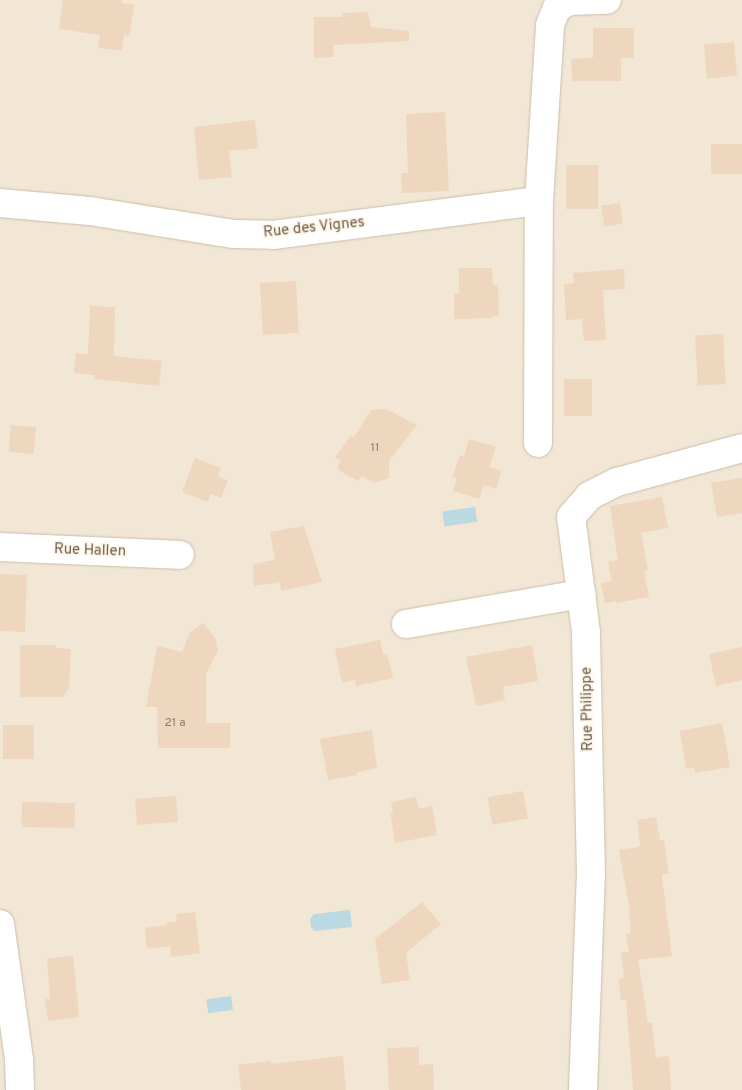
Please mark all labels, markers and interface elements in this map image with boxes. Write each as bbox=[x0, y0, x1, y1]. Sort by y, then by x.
street label: Rue des Vignes bbox=[262, 214, 366, 242]
house number: 11 bbox=[371, 442, 379, 456]
street label: Rue Hallen bbox=[54, 541, 126, 561]
street label: Rue Philippe bbox=[578, 667, 598, 751]
house number: 21 a bbox=[165, 717, 185, 731]

